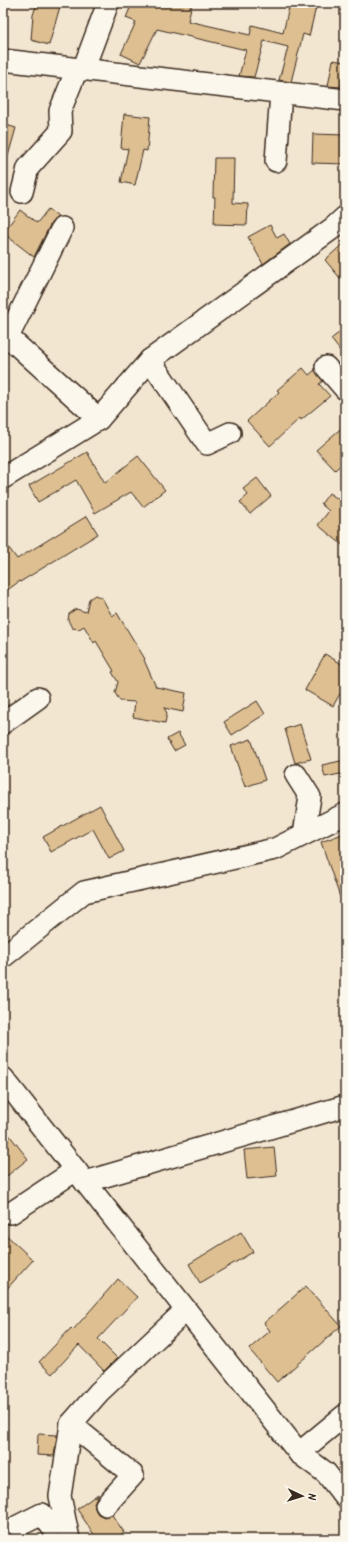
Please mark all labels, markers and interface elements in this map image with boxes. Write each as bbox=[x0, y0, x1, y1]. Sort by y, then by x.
north arrow bbox=[282, 1476, 322, 1516]
text: N bbox=[302, 1493, 320, 1501]

